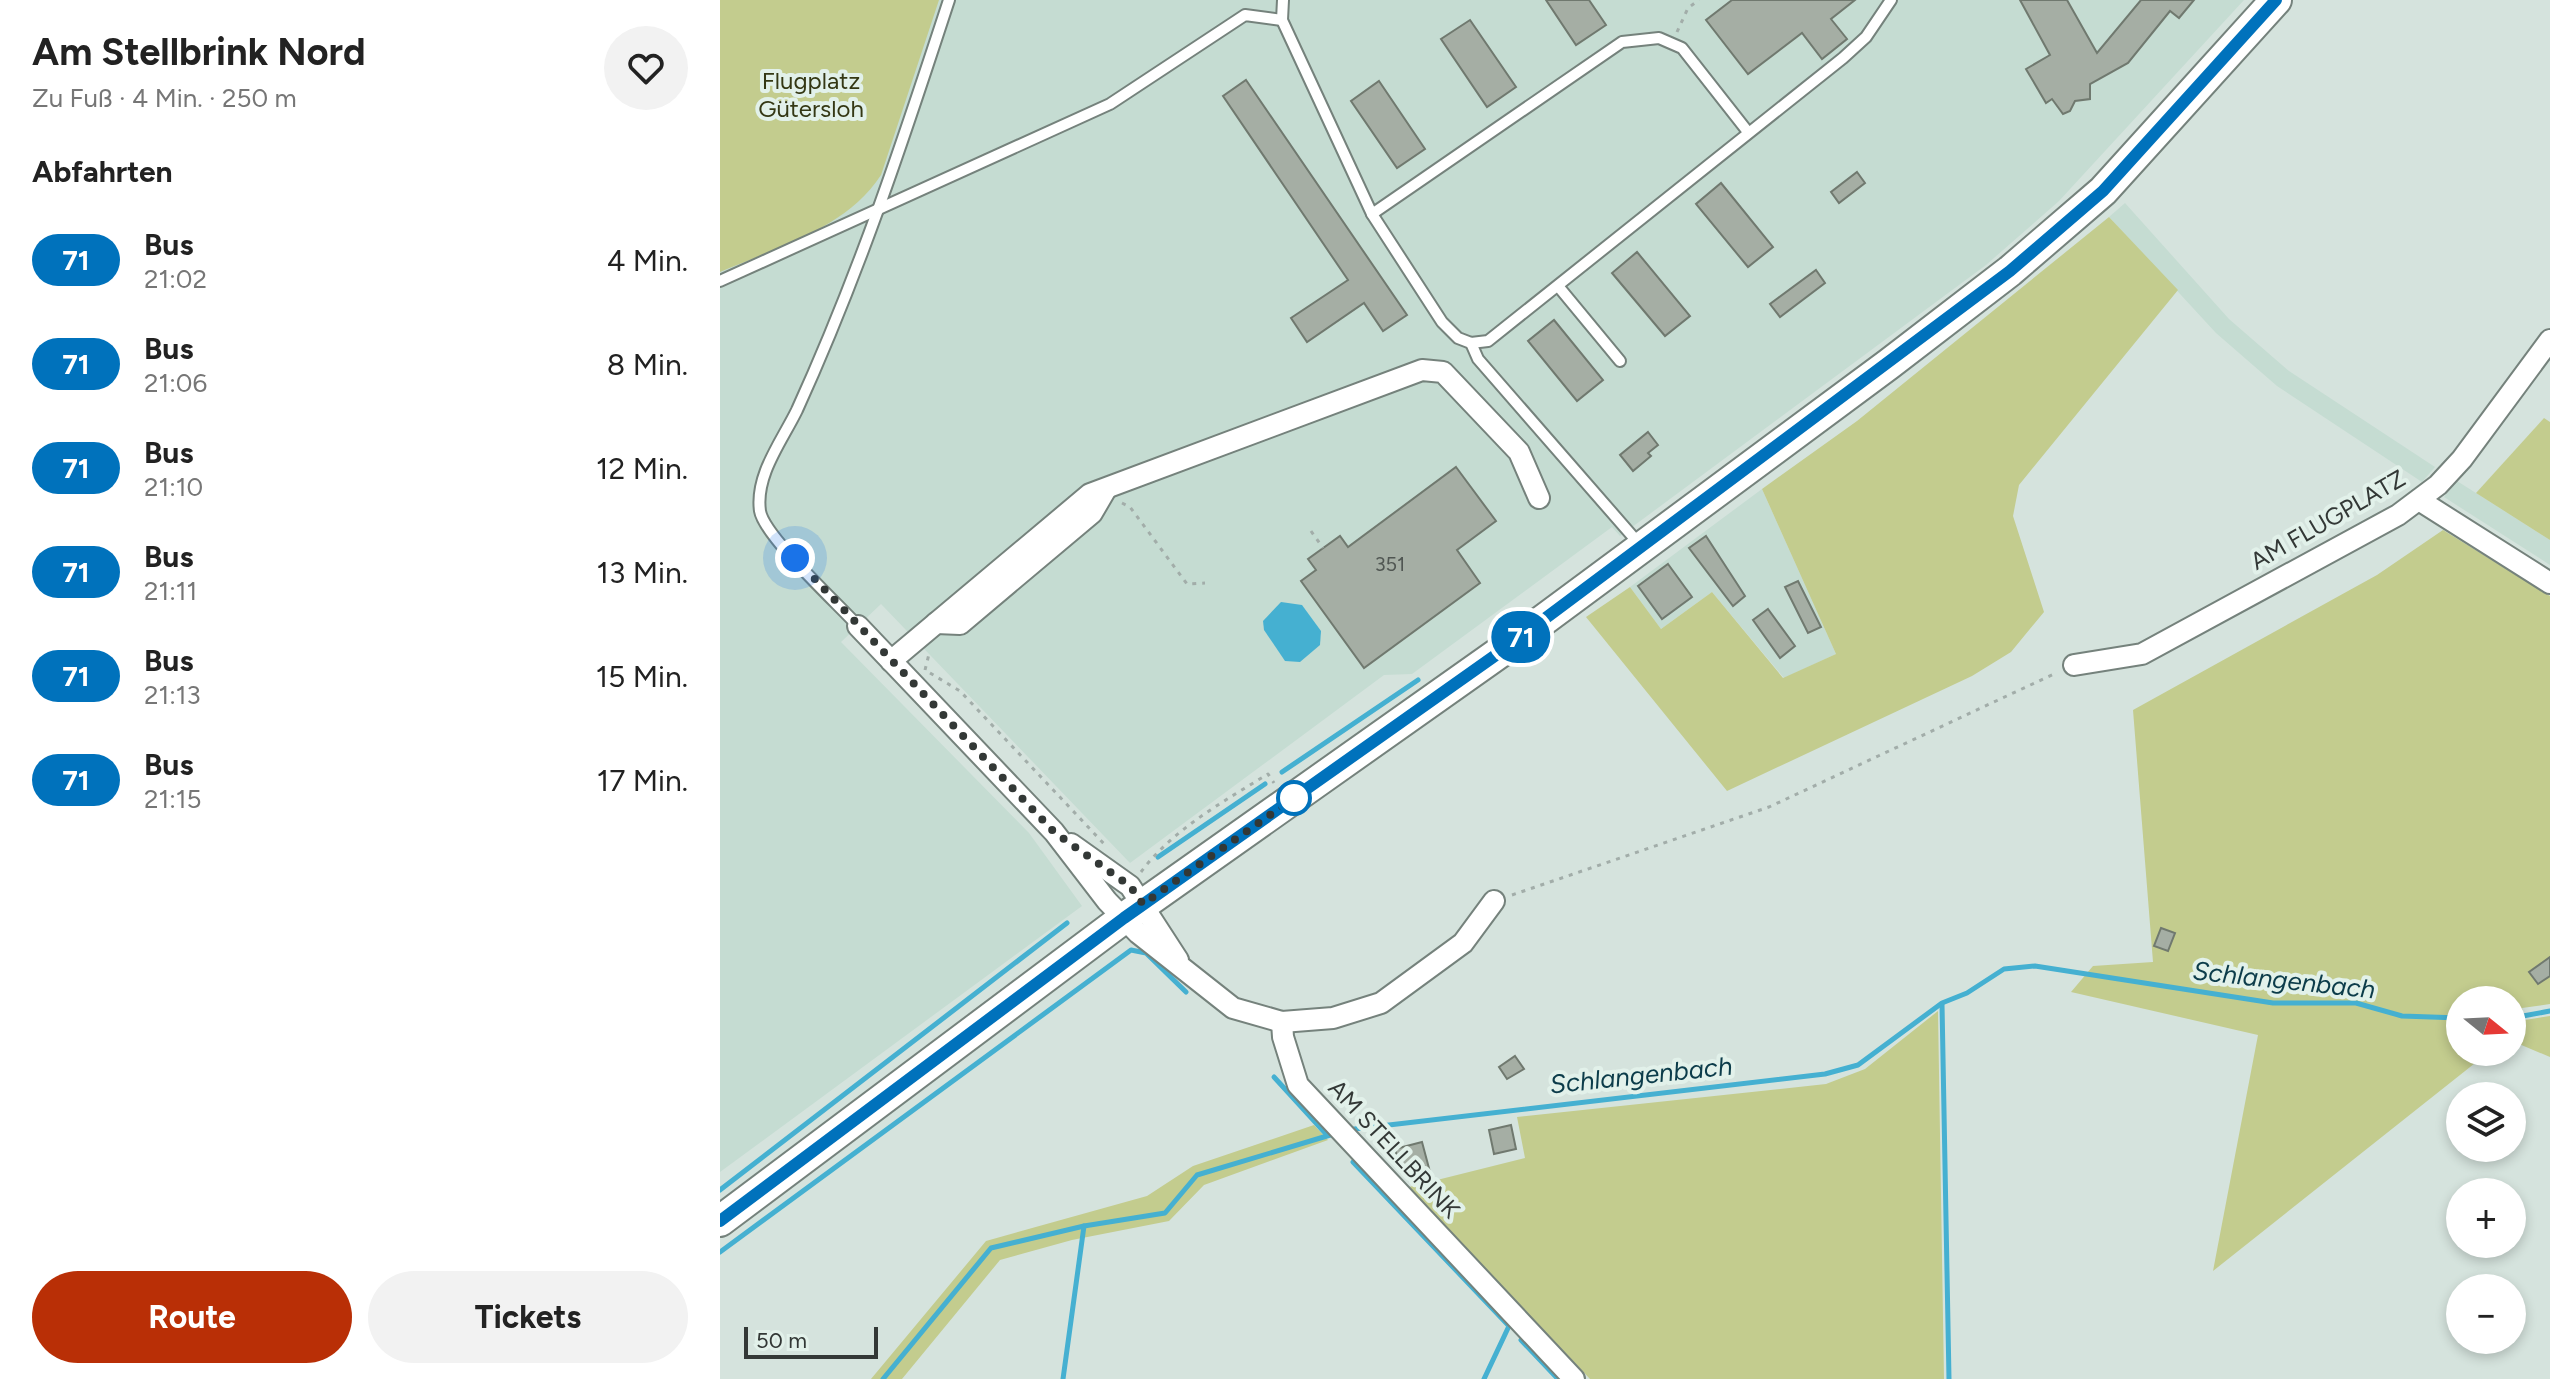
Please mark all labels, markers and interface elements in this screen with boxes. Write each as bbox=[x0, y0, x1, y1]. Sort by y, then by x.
button: heart bbox=[604, 26, 688, 110]
text: Am Stellbrink Nord bbox=[32, 29, 366, 75]
park label: Flugplatz Gütersloh bbox=[758, 66, 864, 123]
text: Zu Fuß · 4 Min. · 250 m bbox=[32, 82, 297, 114]
text: Abfahrten bbox=[32, 153, 173, 190]
text: Bus bbox=[144, 226, 193, 263]
text: 4 Min. bbox=[607, 242, 688, 279]
text: 71 bbox=[62, 243, 90, 277]
text: 21:02 bbox=[144, 263, 207, 295]
text: Bus bbox=[144, 330, 193, 367]
text: 8 Min. bbox=[607, 346, 688, 383]
text: 71 bbox=[62, 347, 90, 381]
text: 21:06 bbox=[144, 367, 207, 399]
text: Bus bbox=[144, 434, 193, 471]
text: 12 Min. bbox=[596, 450, 688, 487]
text: 71 bbox=[62, 451, 90, 485]
street label: AM FLUGPLATZ bbox=[2245, 463, 2410, 576]
text: 21:10 bbox=[144, 471, 203, 503]
text: Bus bbox=[144, 538, 193, 575]
your location bbox=[775, 538, 815, 578]
house number: 351 bbox=[1375, 552, 1405, 576]
text: 13 Min. bbox=[597, 554, 688, 591]
text: 71 bbox=[62, 555, 90, 589]
text: 21:11 bbox=[144, 575, 197, 607]
line badge: 71 bbox=[1485, 611, 1557, 663]
text: 71 bbox=[1507, 620, 1535, 654]
text: Bus bbox=[144, 642, 193, 679]
text: 15 Min. bbox=[596, 658, 688, 695]
text: 71 bbox=[62, 659, 90, 693]
text: 21:13 bbox=[144, 679, 201, 711]
text: Bus bbox=[144, 746, 193, 783]
text: 17 Min. bbox=[597, 762, 688, 799]
text: 71 bbox=[62, 763, 90, 797]
unlabelled marker bbox=[1277, 781, 1311, 815]
text: 21:15 bbox=[144, 783, 202, 815]
water label: Schlangenbach bbox=[2191, 955, 2377, 1005]
north arrow bbox=[2446, 986, 2526, 1066]
map controls bbox=[2446, 986, 2526, 1354]
water label: Schlangenbach bbox=[1548, 1050, 1734, 1100]
street label: AM STELLBRINK bbox=[1323, 1073, 1466, 1224]
button: layers bbox=[2446, 1082, 2526, 1162]
button: + bbox=[2446, 1178, 2526, 1258]
button: Route bbox=[32, 1271, 352, 1363]
button: Tickets bbox=[368, 1271, 688, 1363]
button: − bbox=[2446, 1274, 2526, 1354]
scale bar bbox=[744, 1323, 878, 1359]
text: 50 m bbox=[756, 1327, 807, 1354]

